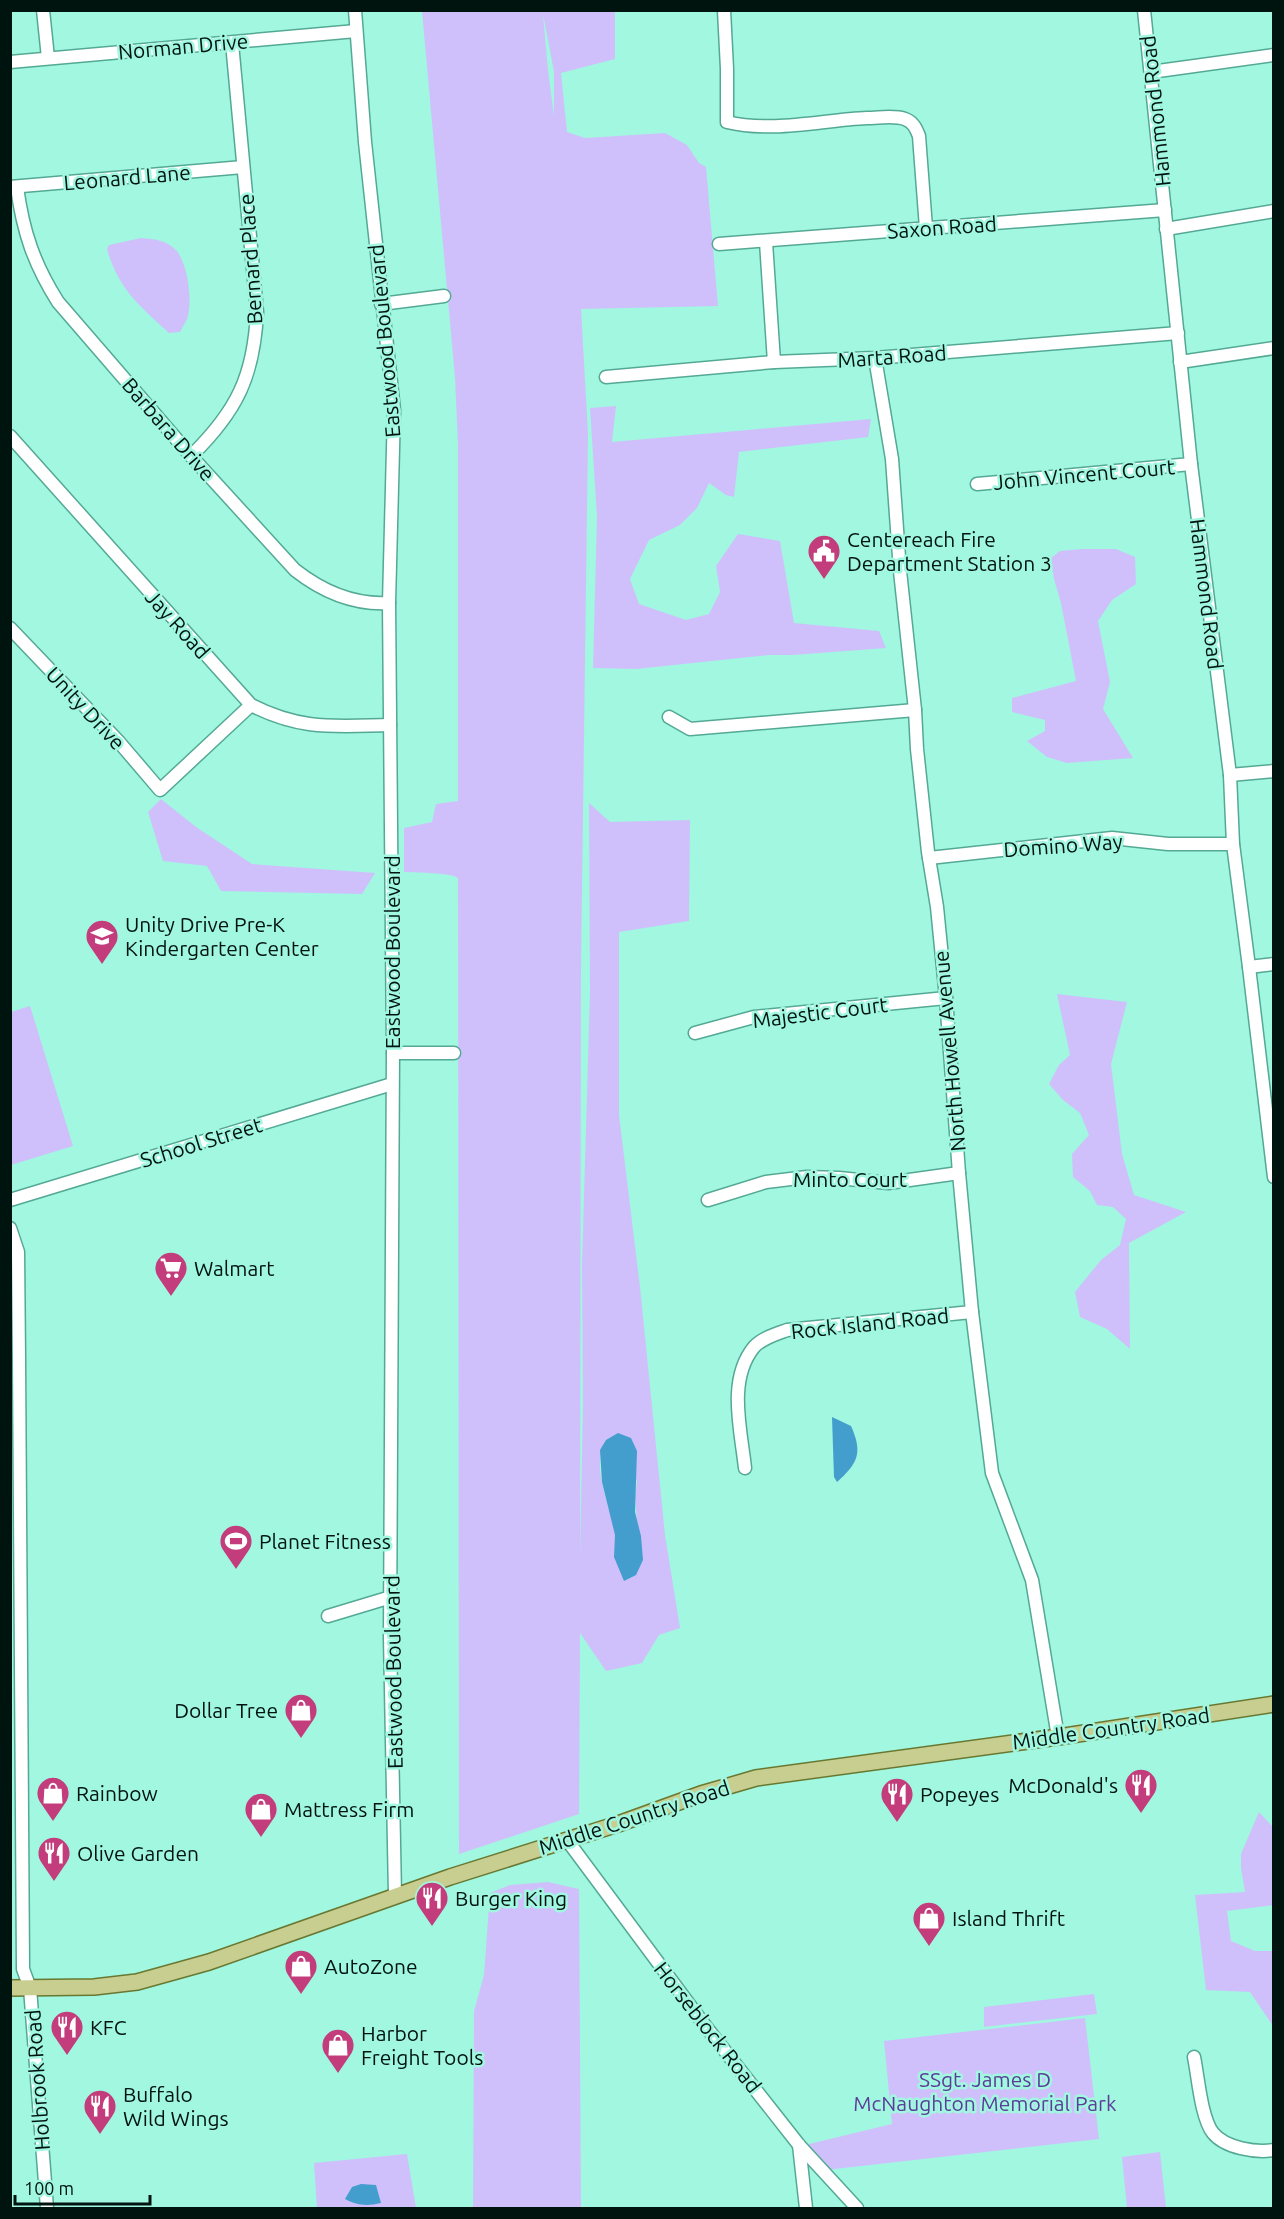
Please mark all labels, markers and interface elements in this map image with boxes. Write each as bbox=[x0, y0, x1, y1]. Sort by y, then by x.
street label: Norman Drive bbox=[117, 28, 249, 64]
street label: Hammond Road bbox=[1135, 34, 1175, 188]
street label: Leonard Lane bbox=[62, 159, 192, 195]
street label: Bernard Place bbox=[233, 193, 267, 325]
street label: Saxon Road bbox=[886, 211, 998, 243]
street label: Eastwood Boulevard bbox=[364, 243, 404, 439]
street label: Marta Road bbox=[837, 340, 947, 372]
street label: Barbara Drive bbox=[118, 373, 220, 485]
street label: John Vincent Court bbox=[992, 454, 1176, 494]
street label: Hammond Road bbox=[1186, 517, 1228, 671]
place label: Centereach Fire Department Station 3 bbox=[847, 527, 1052, 575]
public building icon: Centereach Fire Department Station 3 bbox=[806, 533, 842, 580]
street label: Jay Road bbox=[141, 585, 215, 663]
street label: Unity Drive bbox=[42, 662, 130, 754]
street label: Domino Way bbox=[1003, 829, 1123, 861]
street label: Eastwood Boulevard bbox=[380, 855, 404, 1049]
place label: Unity Drive Pre-K Kindergarten Center bbox=[125, 912, 319, 960]
school or university icon: Unity Drive Pre-K Kindergarten Center bbox=[84, 918, 120, 965]
street label: North Howell Avenue bbox=[928, 950, 970, 1152]
street label: Majestic Court bbox=[751, 992, 889, 1032]
street label: School Street bbox=[137, 1112, 265, 1172]
street label: Minto Court bbox=[793, 1167, 907, 1191]
supermarket icon: Walmart bbox=[153, 1250, 189, 1297]
place label: Walmart bbox=[194, 1256, 274, 1280]
street label: Rock Island Road bbox=[790, 1303, 950, 1343]
sports icon: Planet Fitness bbox=[218, 1523, 254, 1570]
place label: Planet Fitness bbox=[259, 1529, 391, 1553]
street label: Eastwood Boulevard bbox=[379, 1575, 407, 1769]
shop icon: Dollar Tree bbox=[283, 1692, 319, 1739]
place label: Dollar Tree bbox=[174, 1698, 278, 1722]
street label: Middle Country Road bbox=[1011, 1702, 1211, 1754]
restaurant icon: McDonald's bbox=[1123, 1767, 1159, 1814]
place label: McDonald's bbox=[1008, 1773, 1118, 1797]
shop icon: Rainbow bbox=[35, 1775, 71, 1822]
street label: Middle Country Road bbox=[536, 1775, 732, 1859]
restaurant icon: Popeyes bbox=[879, 1776, 915, 1823]
place label: Rainbow bbox=[76, 1781, 158, 1805]
place label: Popeyes bbox=[920, 1782, 999, 1806]
shop icon: Mattress Firm bbox=[243, 1791, 279, 1838]
place label: Mattress Firm bbox=[284, 1797, 414, 1821]
restaurant icon: Olive Garden bbox=[36, 1835, 72, 1882]
place label: Olive Garden bbox=[77, 1841, 199, 1865]
restaurant icon: Burger King bbox=[414, 1880, 450, 1927]
place label: Burger King bbox=[455, 1886, 567, 1910]
shop icon: Island Thrift bbox=[911, 1900, 947, 1947]
place label: Island Thrift bbox=[952, 1906, 1065, 1930]
shop icon: AutoZone bbox=[283, 1948, 319, 1995]
place label: AutoZone bbox=[324, 1954, 418, 1978]
street label: Horseblock Road bbox=[650, 1957, 766, 2097]
street label: Holbrook Road bbox=[20, 2009, 54, 2151]
restaurant icon: KFC bbox=[49, 2009, 85, 2056]
place label: KFC bbox=[90, 2015, 127, 2039]
place label: Harbor Freight Tools bbox=[361, 2021, 483, 2069]
shop icon: Harbor Freight Tools bbox=[320, 2027, 356, 2074]
park label: SSgt. James D McNaughton Memorial Park bbox=[853, 2067, 1117, 2115]
place label: Buffalo Wild Wings bbox=[123, 2082, 229, 2130]
restaurant icon: Buffalo Wild Wings bbox=[82, 2088, 118, 2135]
scale bar bbox=[15, 2168, 150, 2206]
text: 100 m bbox=[24, 2178, 74, 2198]

